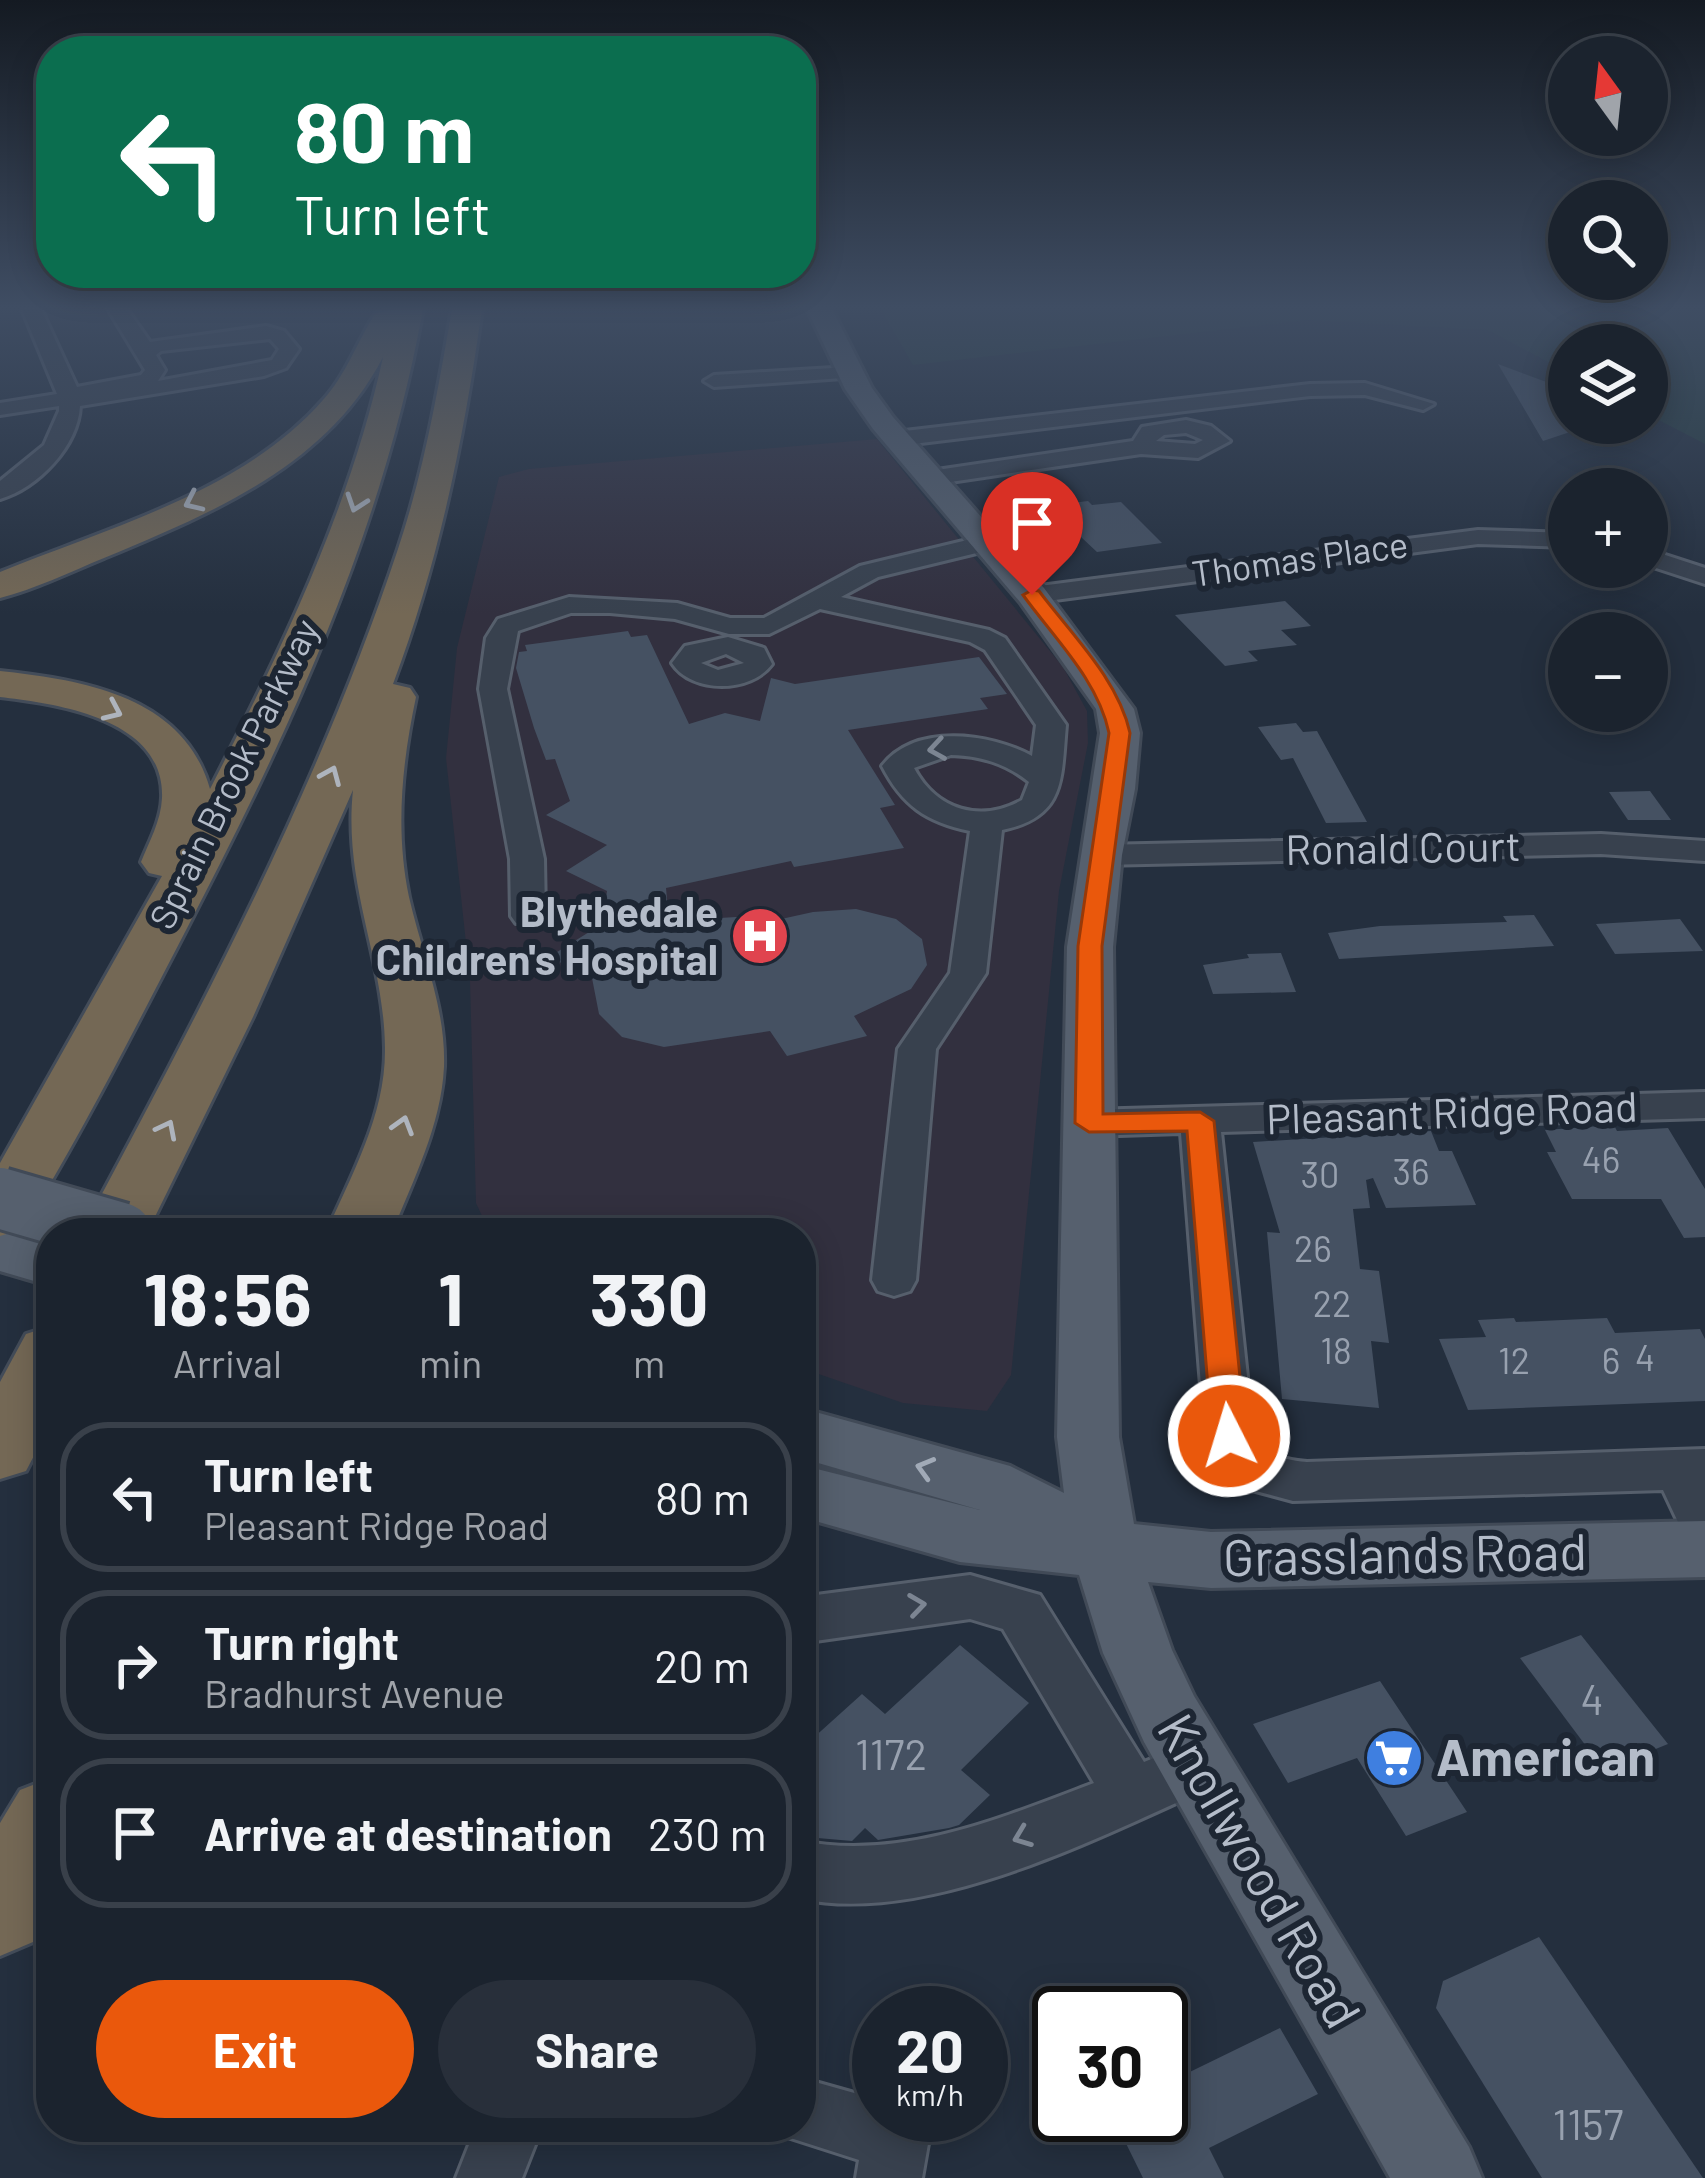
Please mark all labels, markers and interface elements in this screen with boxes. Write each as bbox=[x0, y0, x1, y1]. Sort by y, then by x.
north arrow bbox=[1548, 36, 1668, 156]
map controls bbox=[1548, 36, 1668, 732]
text: 80 m bbox=[294, 79, 474, 180]
icon: left bbox=[96, 84, 252, 240]
button: search bbox=[1548, 180, 1668, 300]
text: Turn left bbox=[294, 181, 491, 246]
button: layers bbox=[1548, 324, 1668, 444]
button: + bbox=[1548, 468, 1668, 588]
pin bbox=[981, 472, 1083, 595]
one-way arrow bbox=[184, 488, 205, 511]
icon: arrive bbox=[999, 490, 1065, 556]
one-way arrow bbox=[346, 491, 370, 512]
street label: Thomas Place bbox=[1189, 521, 1411, 594]
street label: Sprain Brook Parkway bbox=[139, 612, 326, 935]
button: − bbox=[1548, 612, 1668, 732]
one-way arrow bbox=[101, 696, 122, 720]
one-way arrow bbox=[927, 735, 946, 761]
one-way arrow bbox=[317, 766, 341, 788]
street label: Ronald Court bbox=[1285, 819, 1521, 873]
place label: Blythedale Children's Hospital bbox=[376, 885, 718, 983]
hospital icon: Blythedale Children's Hospital bbox=[729, 905, 791, 967]
street label: Pleasant Ridge Road bbox=[1265, 1080, 1639, 1143]
one-way arrow bbox=[389, 1115, 414, 1136]
one-way arrow bbox=[153, 1120, 176, 1141]
house number: 46 bbox=[1582, 1137, 1620, 1180]
house number: 36 bbox=[1392, 1149, 1430, 1192]
house number: 30 bbox=[1301, 1152, 1339, 1195]
house number: 26 bbox=[1294, 1226, 1332, 1269]
text: 18:56 bbox=[143, 1254, 312, 1340]
text: 1 bbox=[438, 1254, 463, 1340]
text: 330 bbox=[590, 1254, 709, 1340]
house number: 22 bbox=[1313, 1281, 1351, 1324]
house number: 18 bbox=[1320, 1328, 1352, 1371]
house number: 4 bbox=[1635, 1335, 1655, 1378]
house number: 12 bbox=[1498, 1338, 1530, 1381]
house number: 6 bbox=[1602, 1338, 1620, 1381]
text: Arrival bbox=[173, 1339, 282, 1386]
text: min bbox=[419, 1339, 482, 1386]
text: m bbox=[633, 1339, 665, 1386]
position arrow bbox=[1166, 1373, 1292, 1499]
text: Turn left bbox=[204, 1447, 373, 1501]
one-way arrow bbox=[915, 1458, 935, 1483]
icon: left bbox=[102, 1464, 168, 1530]
text: 80 m bbox=[655, 1470, 750, 1524]
text: Pleasant Ridge Road bbox=[204, 1501, 549, 1548]
street label: Grasslands Road bbox=[1222, 1519, 1588, 1586]
one-way arrow bbox=[907, 1593, 927, 1619]
text: Turn right bbox=[204, 1615, 399, 1669]
icon: right bbox=[102, 1632, 168, 1698]
text: 20 m bbox=[654, 1638, 750, 1692]
text: Bradhurst Avenue bbox=[204, 1669, 504, 1716]
house number: 4 bbox=[1580, 1673, 1604, 1723]
street label: Knollwood Road bbox=[1147, 1702, 1376, 2037]
place label: American bbox=[1436, 1725, 1655, 1786]
supermarket icon: American bbox=[1363, 1727, 1425, 1789]
house number: 1172 bbox=[855, 1728, 927, 1778]
icon: arrive bbox=[102, 1800, 168, 1866]
text: Arrive at destination bbox=[204, 1806, 612, 1860]
text: 230 m bbox=[648, 1806, 767, 1860]
one-way arrow bbox=[1013, 1822, 1034, 1847]
button: Exit bbox=[96, 1980, 414, 2118]
button: Share bbox=[438, 1980, 756, 2118]
speed limit sign: 30 bbox=[1032, 1986, 1188, 2142]
text: 20 bbox=[896, 2013, 964, 2085]
text: km/h bbox=[896, 2076, 964, 2112]
house number: 1157 bbox=[1553, 2098, 1623, 2148]

